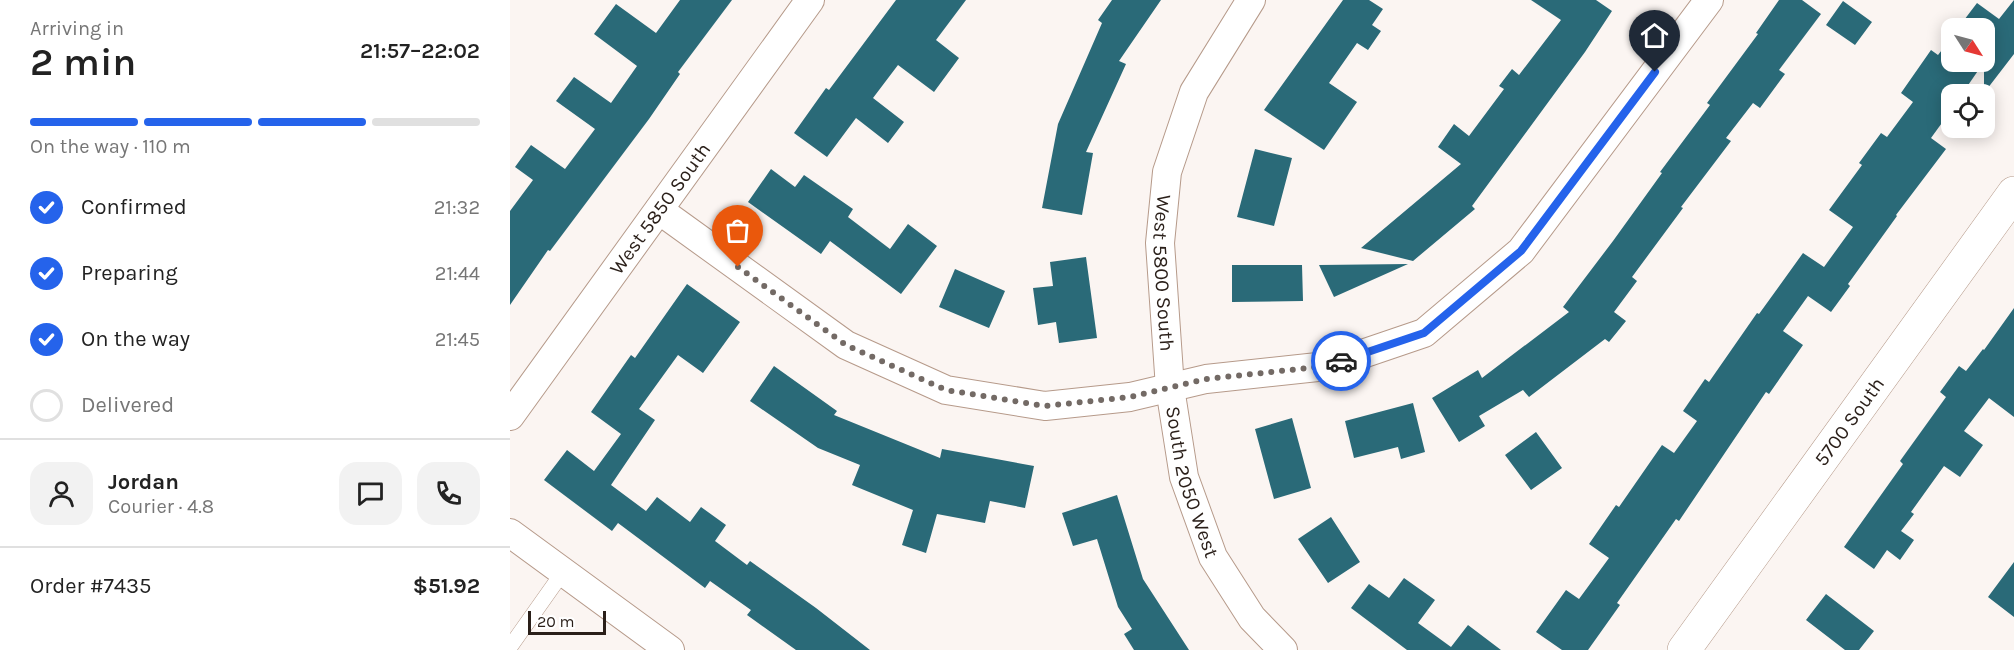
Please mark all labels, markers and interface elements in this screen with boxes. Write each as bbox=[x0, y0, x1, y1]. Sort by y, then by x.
pin bbox=[1629, 10, 1680, 72]
text: Arriving in bbox=[30, 17, 124, 40]
north arrow bbox=[1941, 18, 1995, 72]
map controls bbox=[1941, 18, 1995, 138]
icon: home bbox=[1638, 19, 1671, 52]
text: 21:57–22:02 bbox=[360, 38, 480, 64]
text: 2 min bbox=[30, 39, 136, 85]
button: locate bbox=[1941, 84, 1995, 138]
text: On the way · 110 m bbox=[30, 135, 191, 158]
street label: West 5850 South bbox=[605, 138, 715, 279]
icon: check bbox=[30, 191, 63, 224]
street label: West 5800 South bbox=[1148, 193, 1178, 352]
text: Confirmed bbox=[81, 194, 187, 220]
text: 21:32 bbox=[434, 196, 480, 219]
pin bbox=[712, 205, 763, 267]
icon: bag bbox=[721, 214, 754, 247]
icon: check bbox=[30, 257, 63, 290]
text: Preparing bbox=[81, 260, 178, 286]
text: 21:44 bbox=[435, 262, 480, 285]
icon: check bbox=[30, 323, 63, 356]
text: On the way bbox=[81, 326, 190, 352]
text: 21:45 bbox=[435, 328, 480, 351]
courier bbox=[1311, 331, 1371, 391]
icon: car bbox=[1325, 345, 1358, 378]
street label: 5700 South bbox=[1810, 373, 1889, 471]
text: Delivered bbox=[81, 392, 174, 418]
street label: South 2050 West bbox=[1161, 404, 1223, 561]
button: person bbox=[30, 462, 93, 525]
button: chat bbox=[339, 462, 402, 525]
button: phone bbox=[417, 462, 480, 525]
text: Jordan bbox=[108, 469, 179, 495]
text: Courier · 4.8 bbox=[108, 495, 214, 518]
text: Order #7435 bbox=[30, 573, 151, 599]
text: $51.92 bbox=[413, 573, 480, 599]
scale bar bbox=[528, 608, 606, 636]
text: 20 m bbox=[537, 612, 575, 631]

